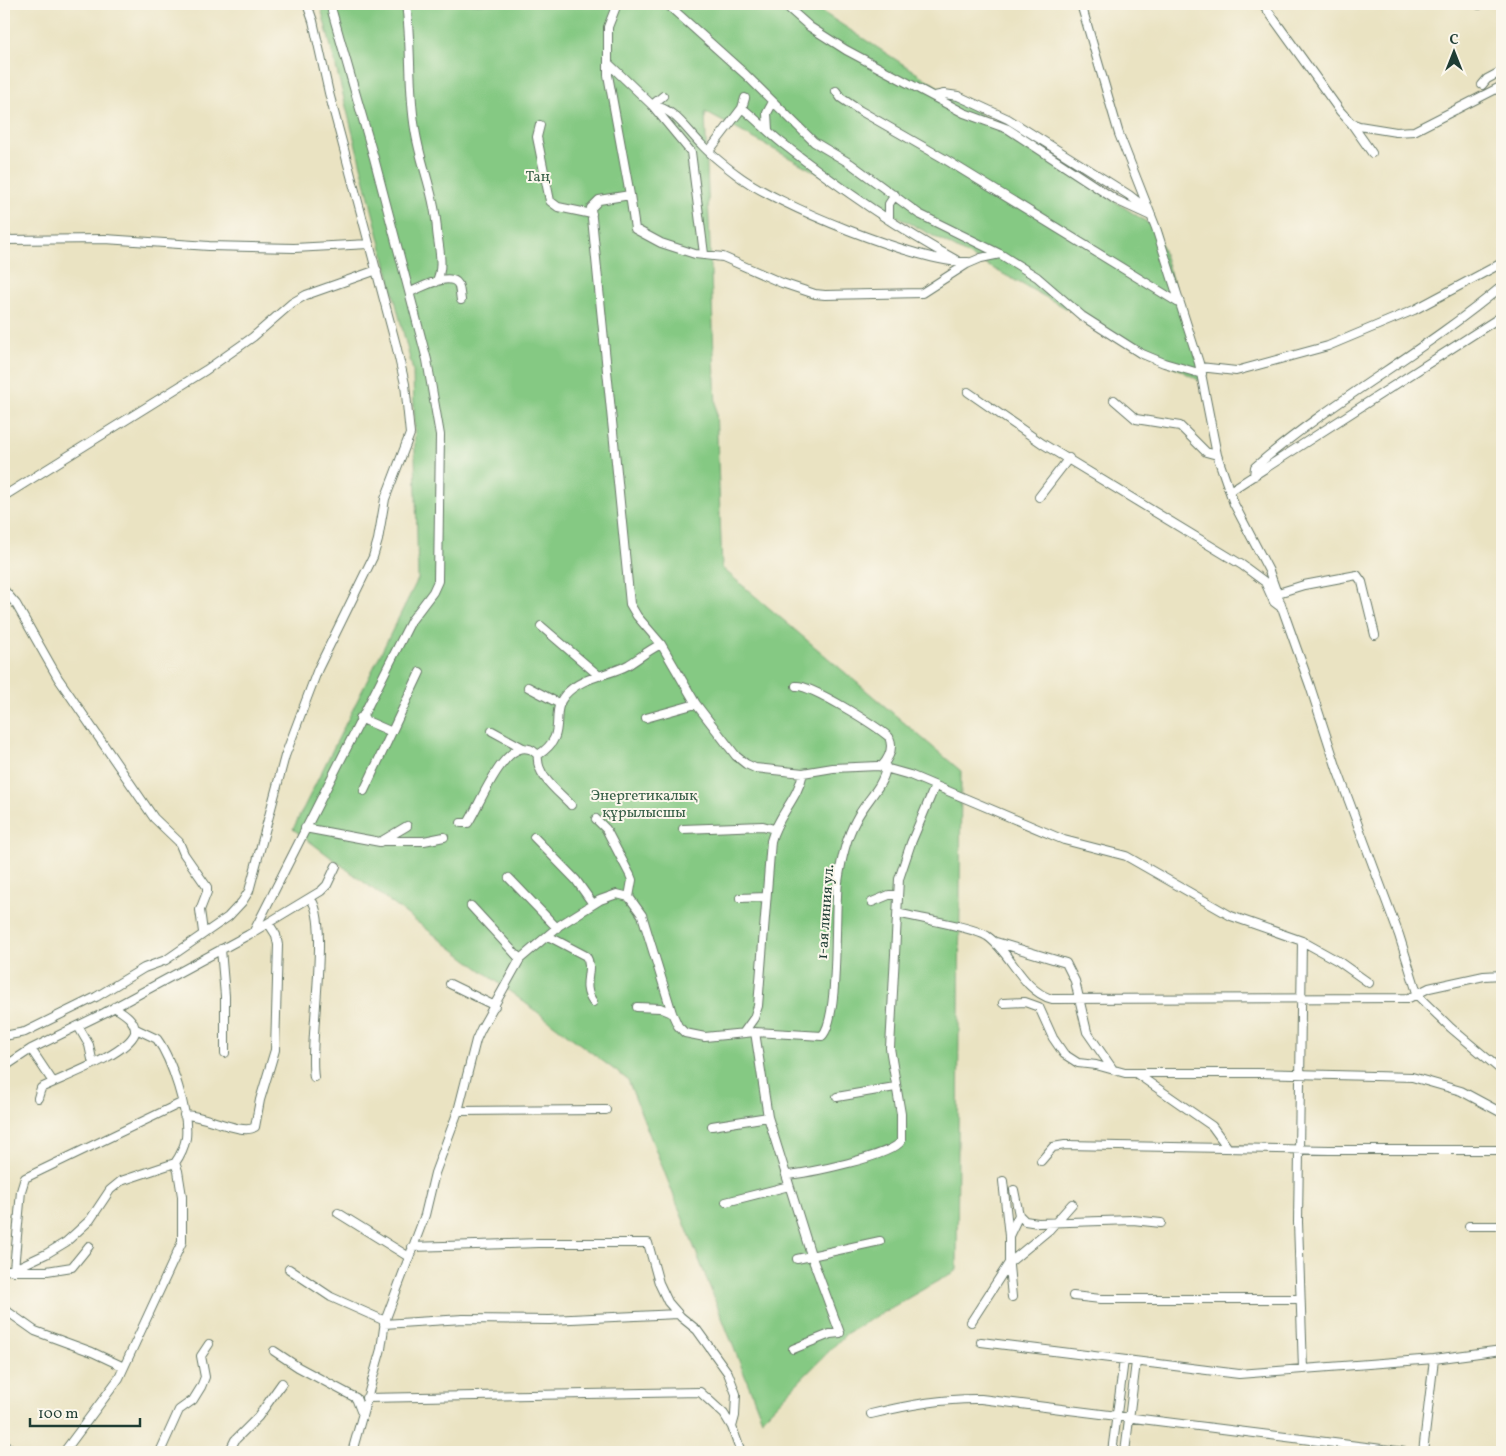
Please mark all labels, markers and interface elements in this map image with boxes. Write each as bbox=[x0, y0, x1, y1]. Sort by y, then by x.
north arrow bbox=[1428, 28, 1478, 78]
text: С bbox=[1449, 31, 1459, 50]
park label: Таң bbox=[525, 167, 551, 188]
park label: Энергетикалық құрылысшы bbox=[591, 786, 698, 824]
street label: 1-ая линия ул. bbox=[813, 864, 840, 960]
scale bar bbox=[30, 1396, 140, 1428]
text: 100 m bbox=[38, 1404, 78, 1425]

